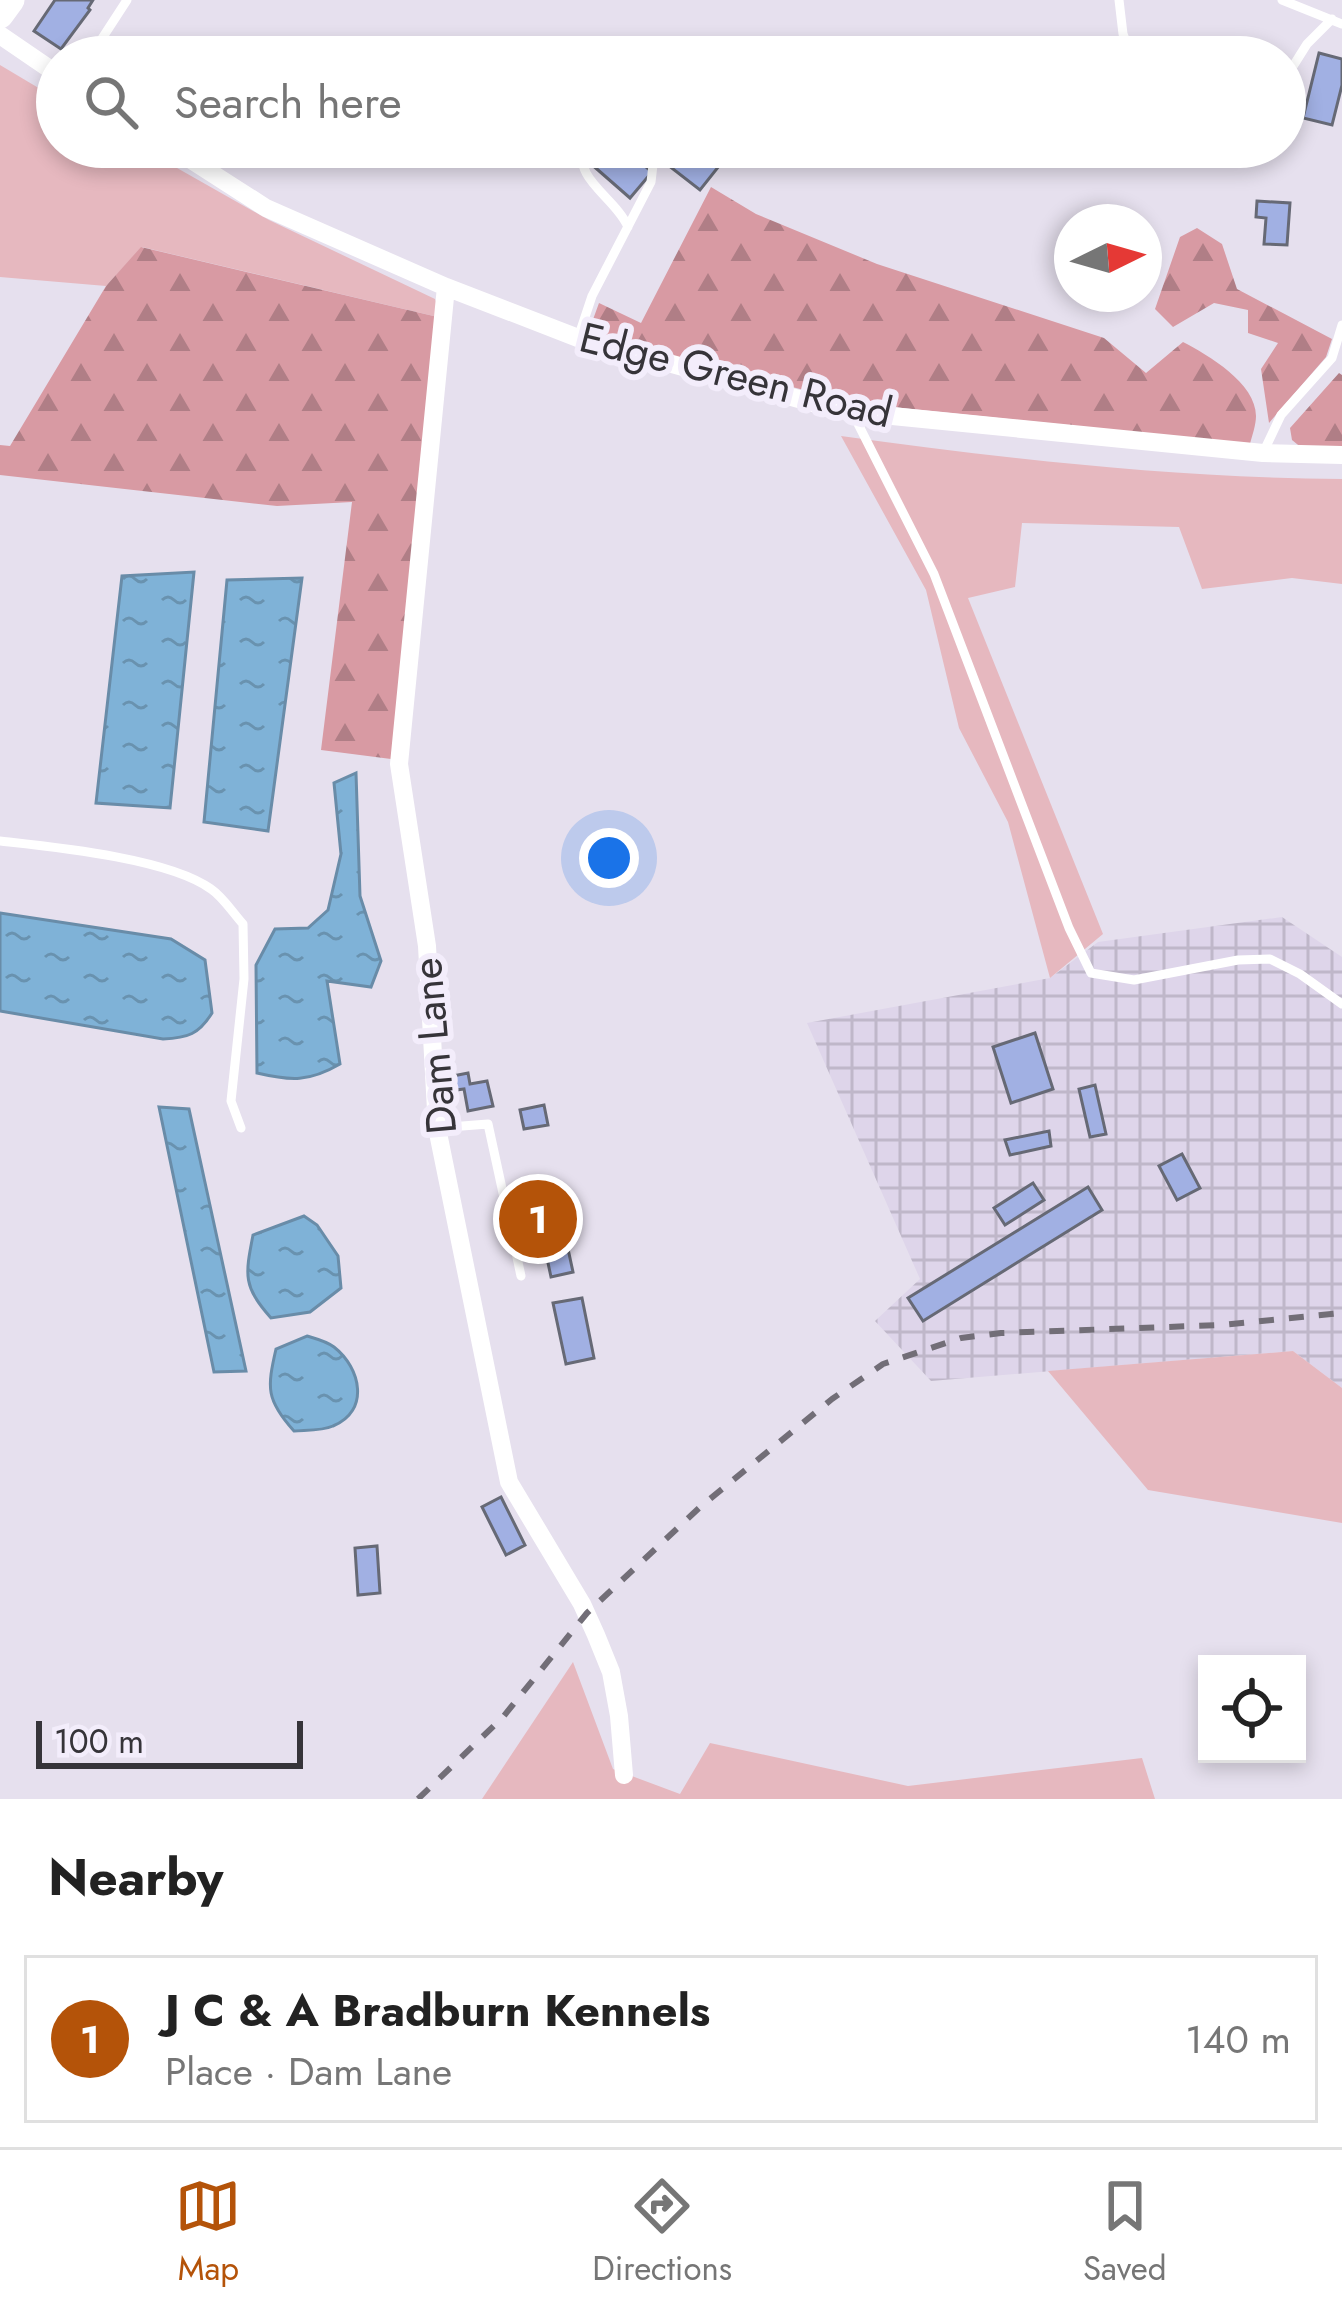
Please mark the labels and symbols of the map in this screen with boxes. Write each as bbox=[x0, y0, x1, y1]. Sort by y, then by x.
north arrow bbox=[1054, 204, 1162, 312]
street label: Edge Green Road bbox=[573, 307, 899, 443]
your location bbox=[579, 828, 639, 888]
street label: Dam Lane bbox=[396, 955, 472, 1137]
pin: 1 bbox=[499, 1174, 577, 1264]
scale bar bbox=[36, 1715, 303, 1768]

